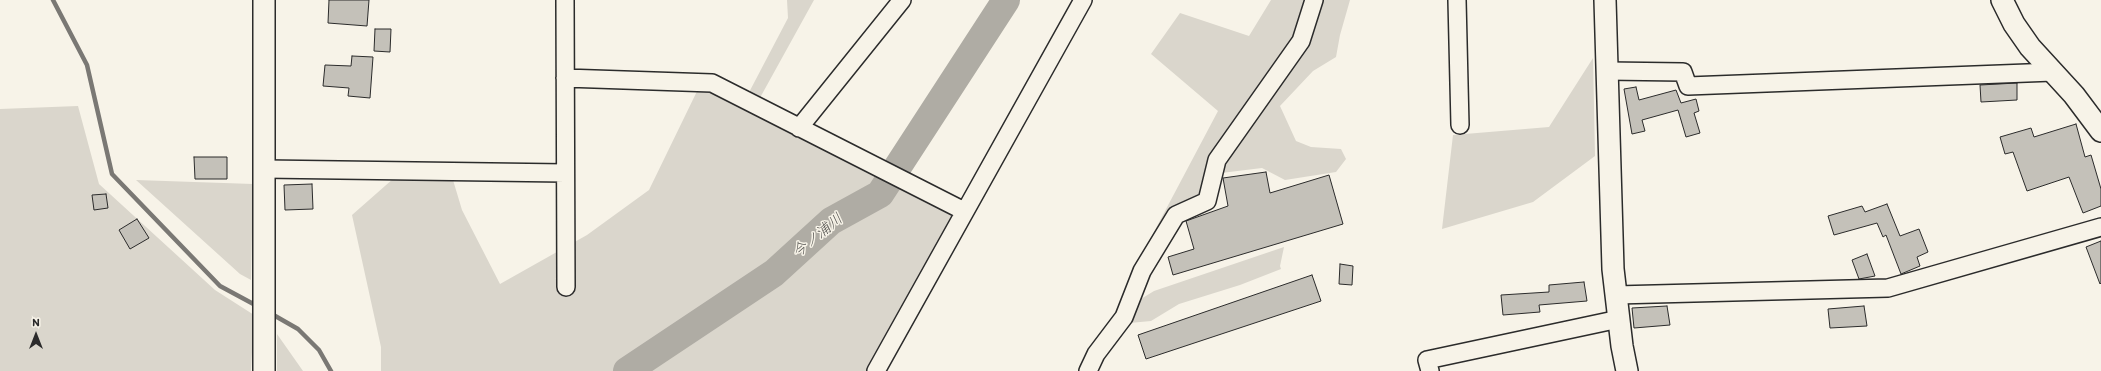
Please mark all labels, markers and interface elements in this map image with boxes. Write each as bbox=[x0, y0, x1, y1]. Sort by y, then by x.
water label: 今ノ浦川 bbox=[789, 210, 847, 262]
north arrow bbox=[16, 315, 56, 355]
text: N bbox=[32, 316, 40, 329]

